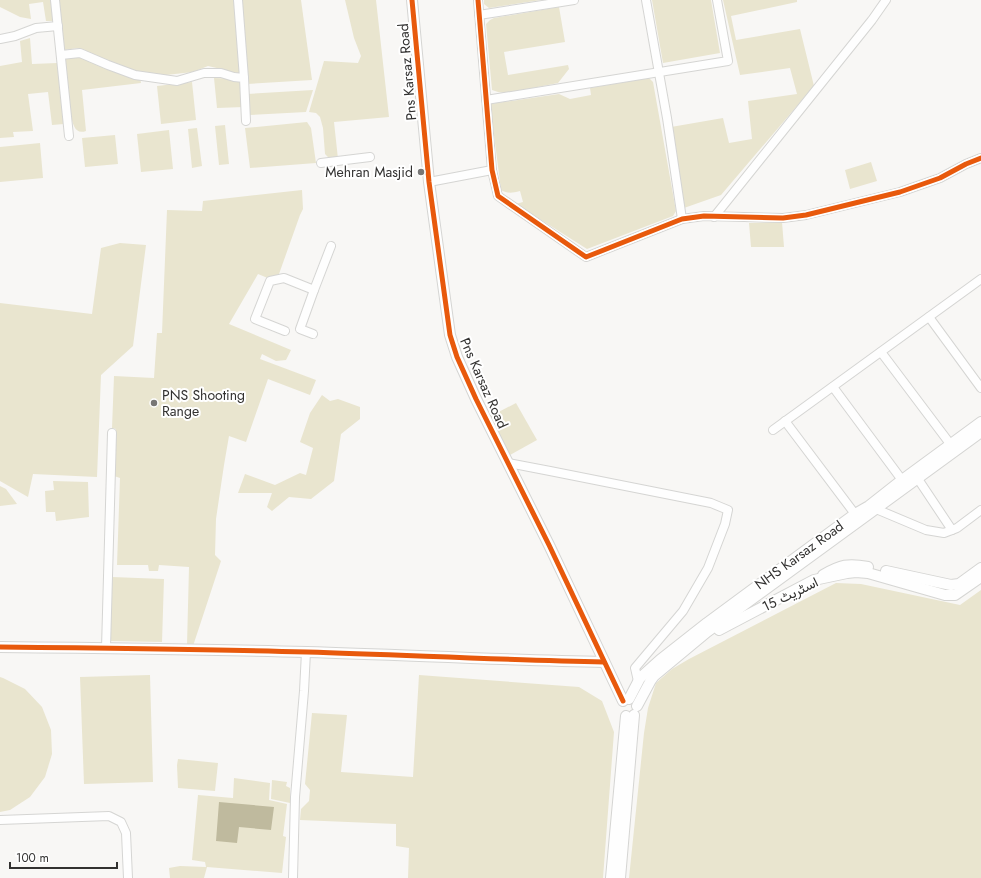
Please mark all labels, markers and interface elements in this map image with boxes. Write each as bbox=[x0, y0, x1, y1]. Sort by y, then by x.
street label: Pns Karsaz Road bbox=[393, 23, 421, 121]
place label: Mehran Masjid bbox=[325, 162, 413, 182]
marker: Mehran Masjid bbox=[416, 167, 426, 177]
street label: Pns Karsaz Road bbox=[455, 335, 513, 431]
place label: PNS Shooting Range bbox=[162, 385, 245, 421]
marker: PNS Shooting Range bbox=[149, 398, 159, 408]
street label: NHS Karsaz Road bbox=[750, 516, 848, 594]
street label: اسٹریٹ 15 bbox=[759, 572, 821, 616]
scale bar bbox=[10, 844, 117, 870]
text: 100 m bbox=[16, 849, 49, 867]

